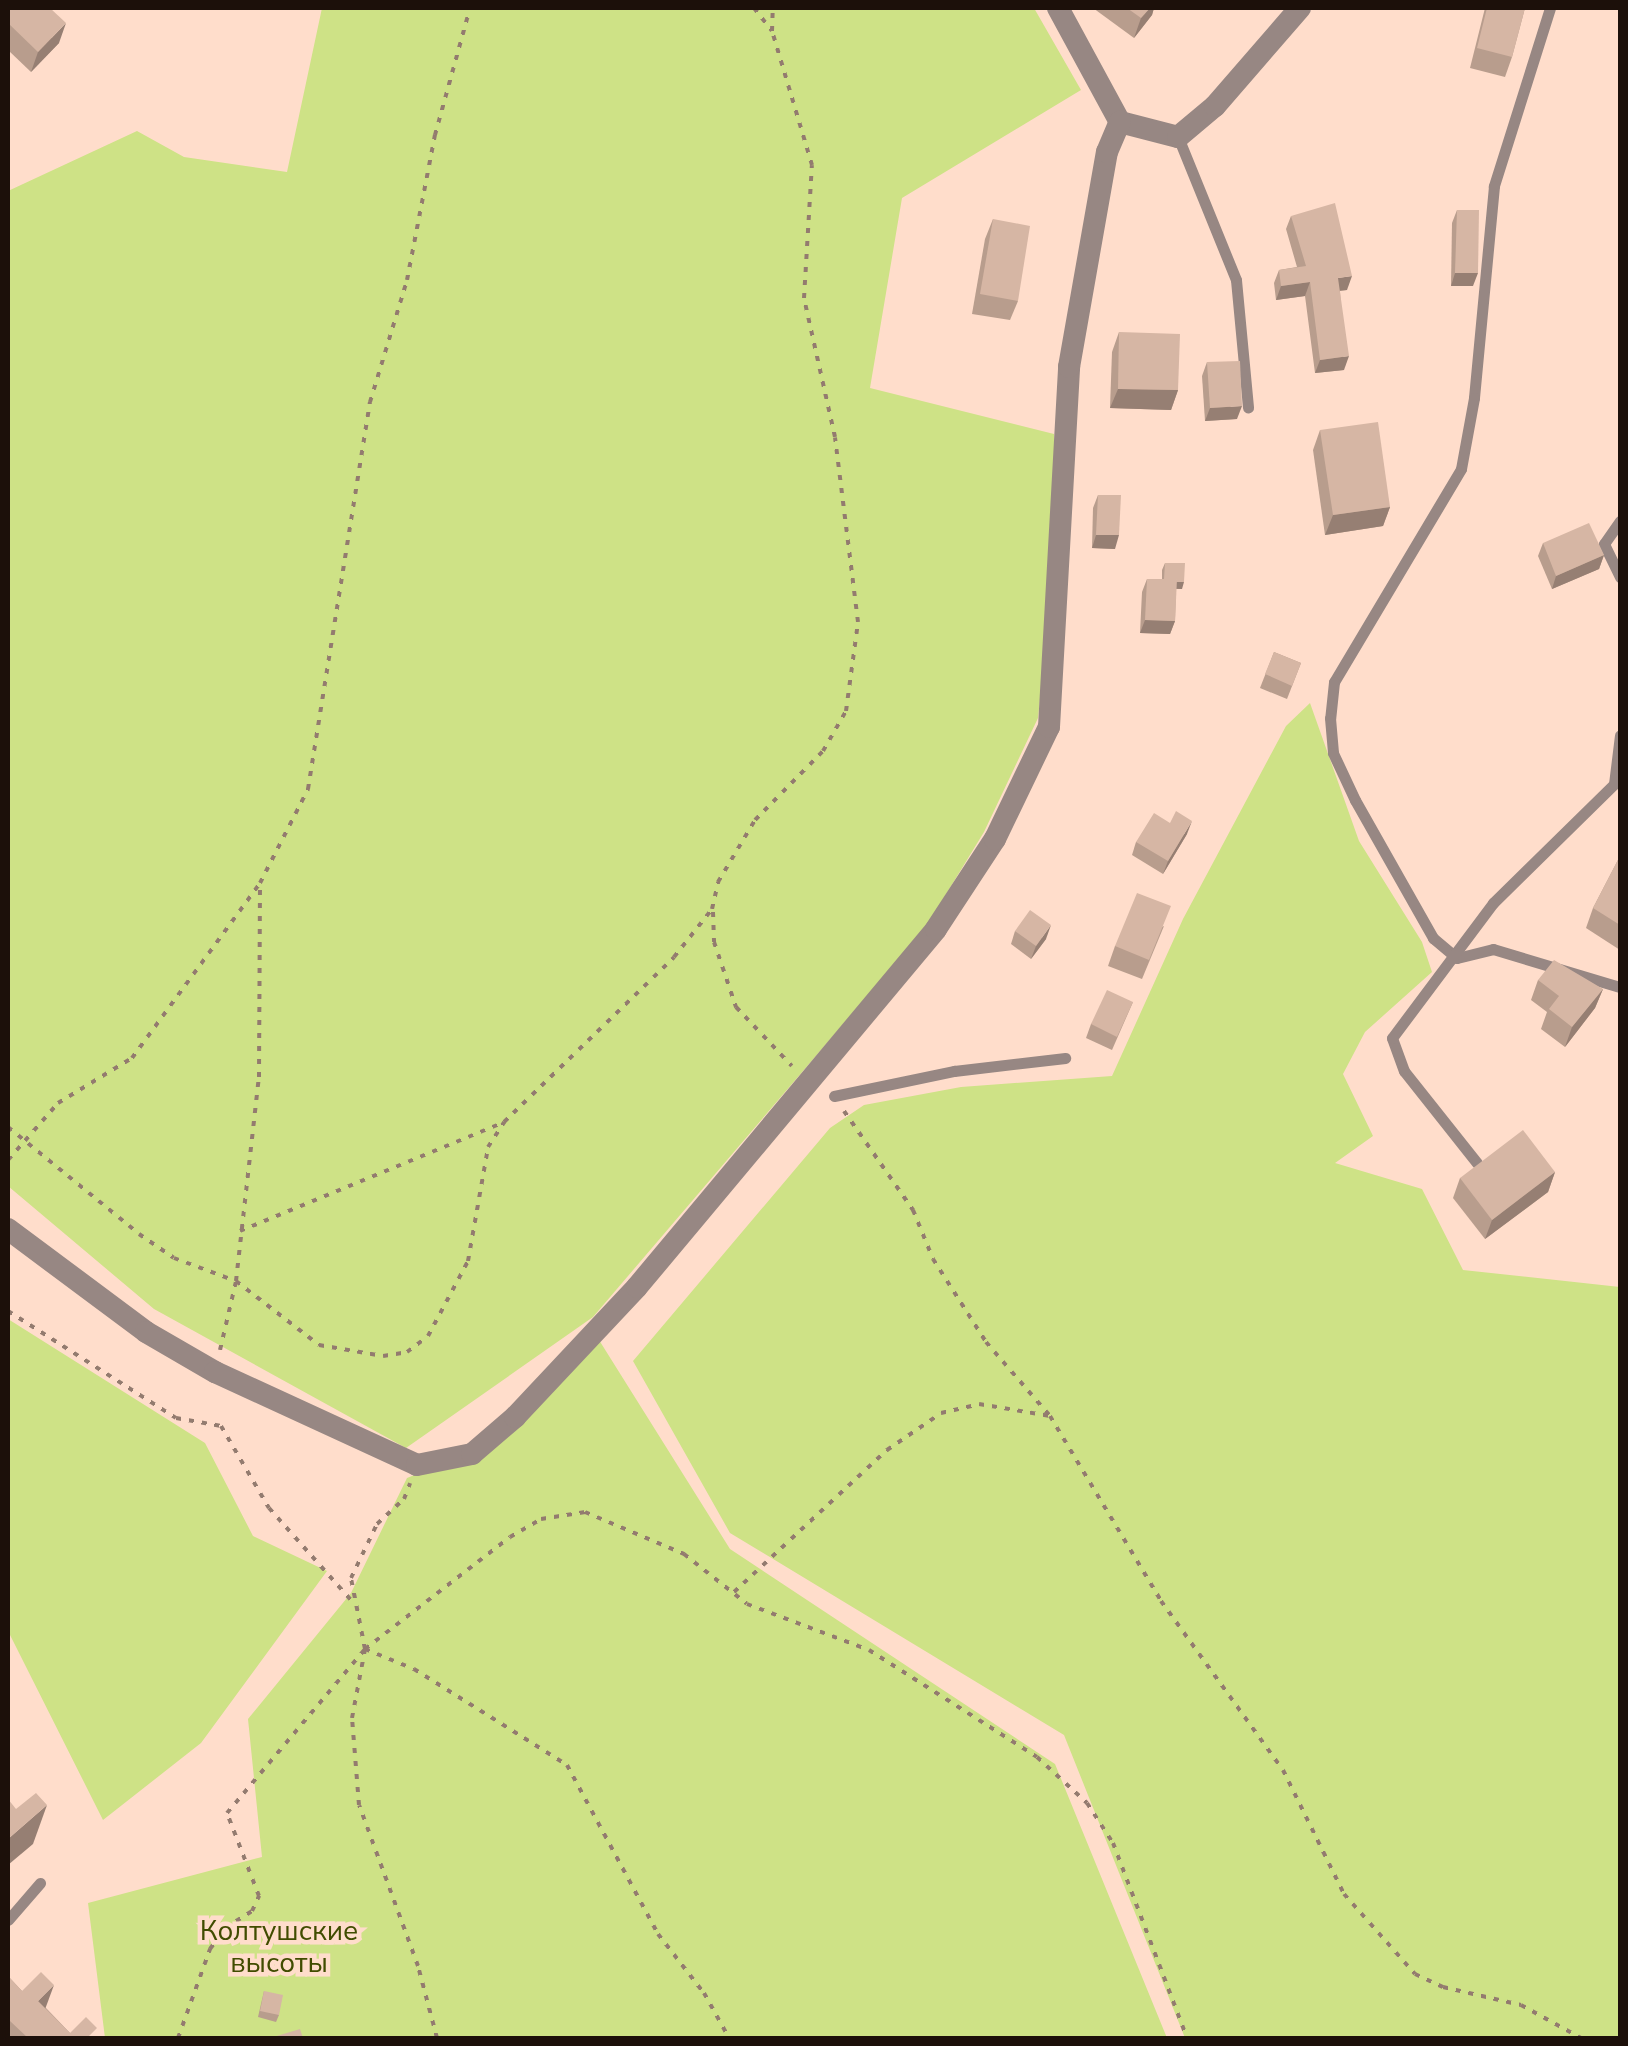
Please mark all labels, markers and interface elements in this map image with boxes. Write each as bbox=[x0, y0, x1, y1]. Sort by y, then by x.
park label: Колтушские высоты bbox=[200, 1914, 358, 1980]

